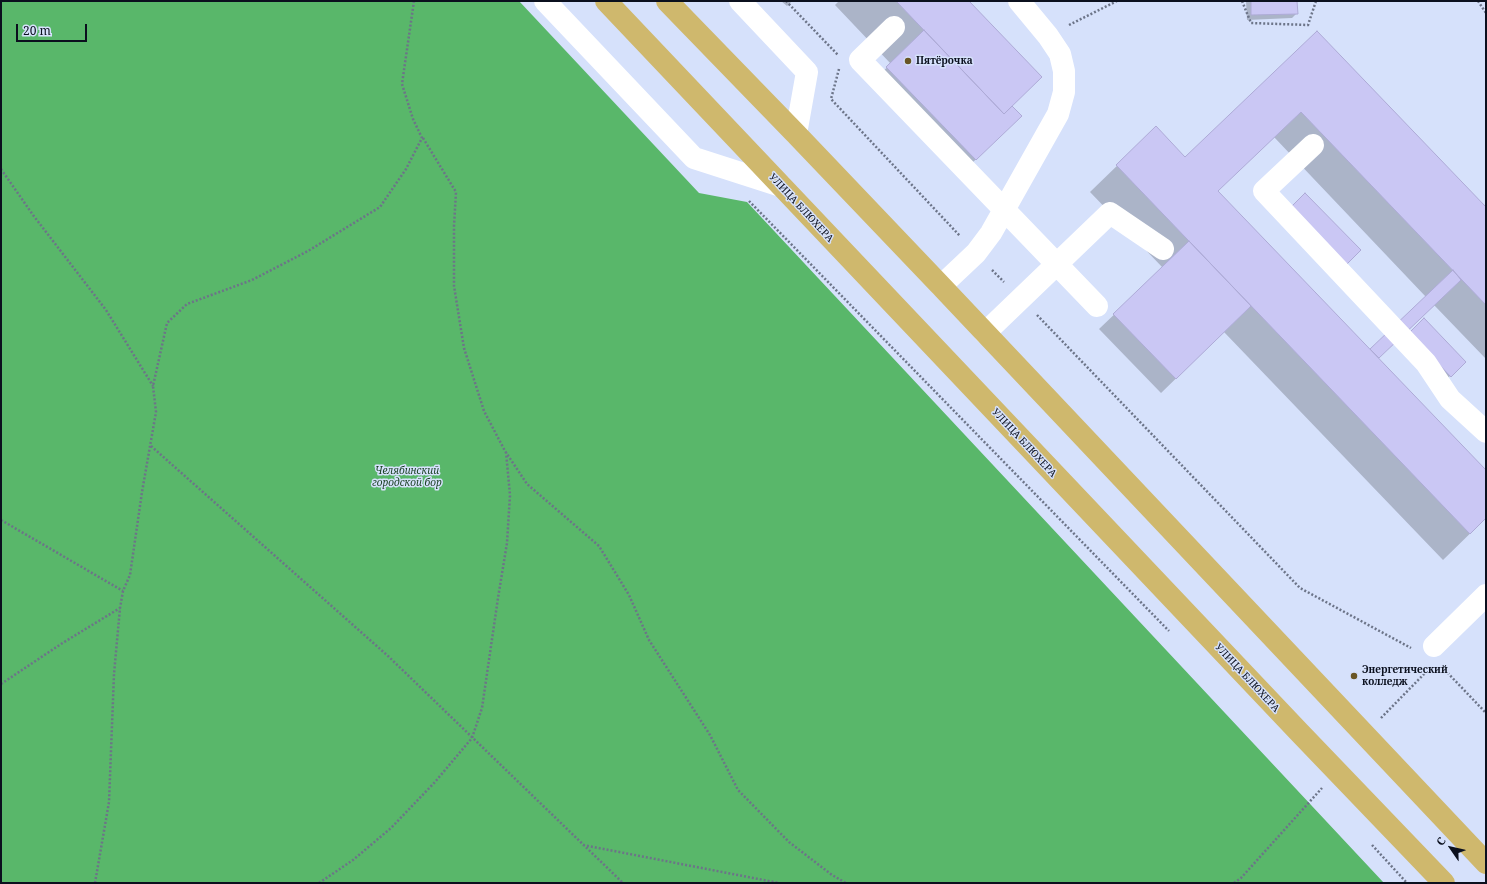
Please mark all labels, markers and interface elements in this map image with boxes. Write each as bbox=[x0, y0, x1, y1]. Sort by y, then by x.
scale bar bbox=[18, 16, 89, 42]
text: 20 m bbox=[23, 22, 51, 39]
place label: Пятёрочка bbox=[916, 55, 973, 67]
marker: Пятёрочка bbox=[903, 56, 913, 66]
street label: УЛИЦА БЛЮХЕРА bbox=[766, 171, 836, 245]
street label: УЛИЦА БЛЮХЕРА bbox=[989, 406, 1059, 480]
park label: Челябинский городской бор bbox=[372, 465, 442, 488]
street label: УЛИЦА БЛЮХЕРА bbox=[1212, 641, 1282, 715]
place label: Энергетический колледж bbox=[1362, 664, 1448, 688]
marker: Энергетический колледж bbox=[1349, 671, 1359, 681]
north arrow bbox=[1431, 828, 1471, 868]
text: С bbox=[1432, 834, 1449, 848]

